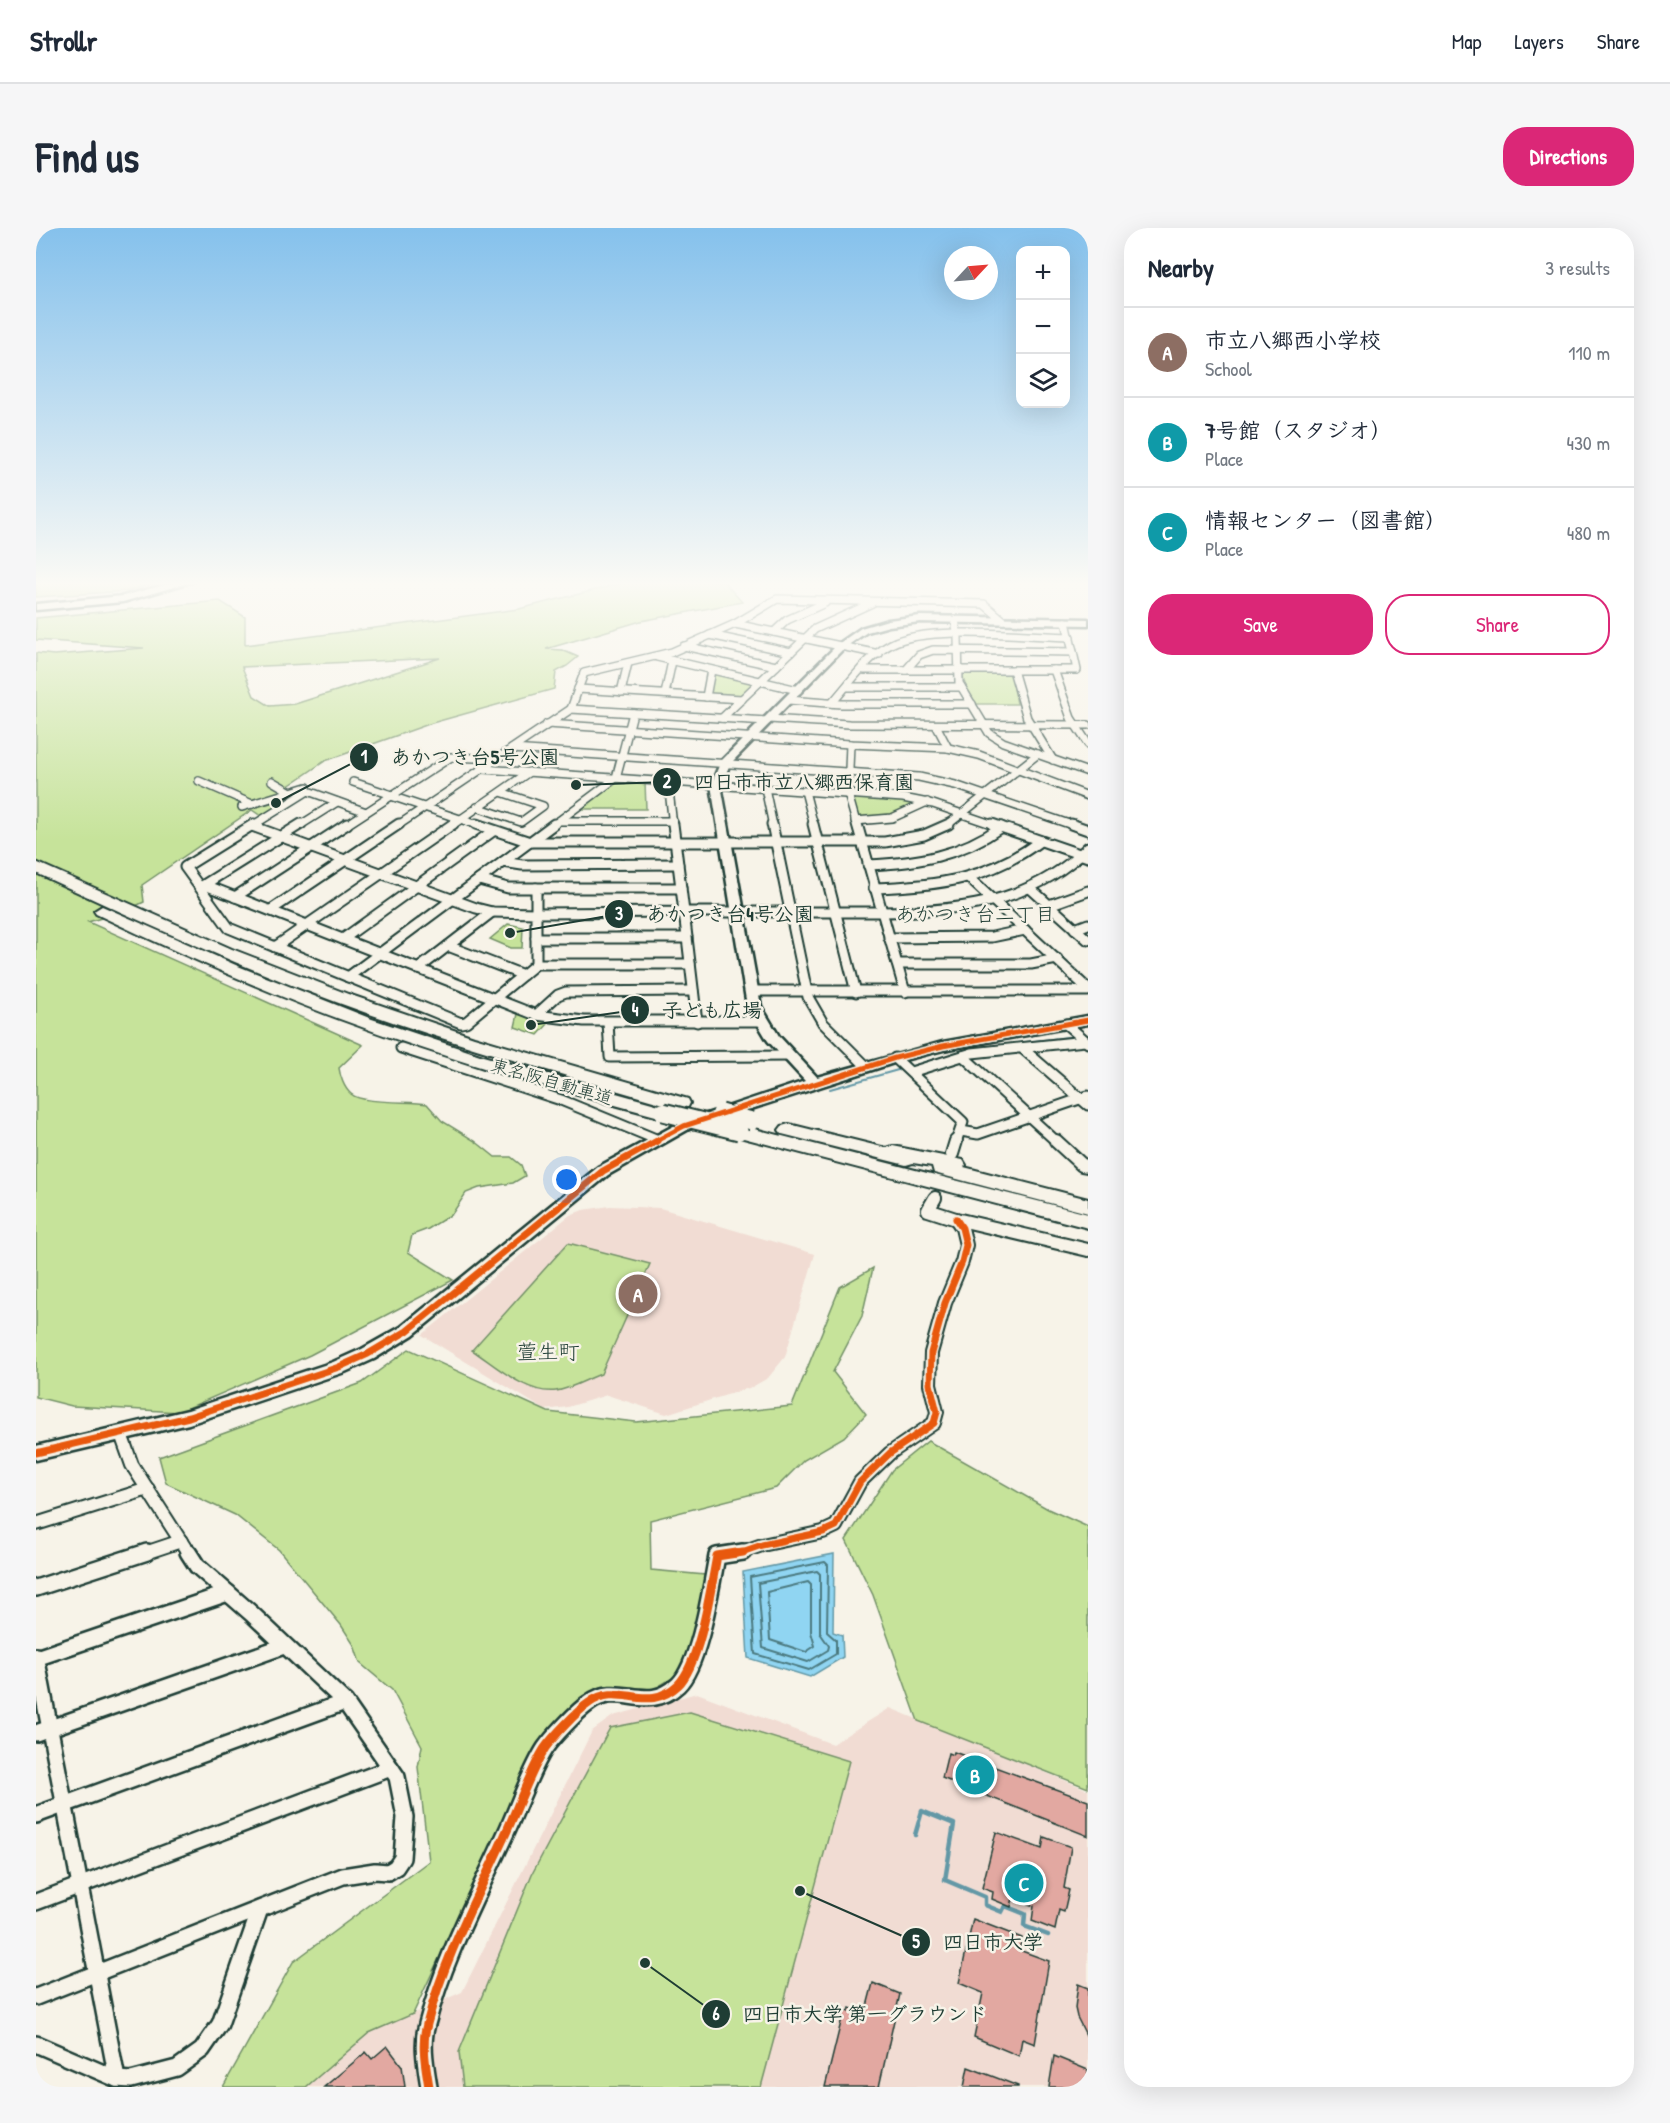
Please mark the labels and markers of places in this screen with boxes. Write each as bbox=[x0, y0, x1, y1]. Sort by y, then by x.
callout: あかつき台5号公園 bbox=[349, 738, 571, 776]
callout: 四日市市立八郷西保育園 bbox=[652, 763, 926, 801]
callout: あかつき台4号公園 bbox=[604, 895, 825, 933]
callout: 子ども広場 bbox=[620, 991, 774, 1029]
pin: A bbox=[618, 1272, 658, 1316]
pin: B bbox=[956, 1752, 994, 1798]
pin: C bbox=[1004, 1860, 1044, 1906]
callout: 四日市大学 bbox=[901, 1923, 1055, 1961]
callout: 四日市大学 第一グラウンド bbox=[701, 1995, 999, 2033]

